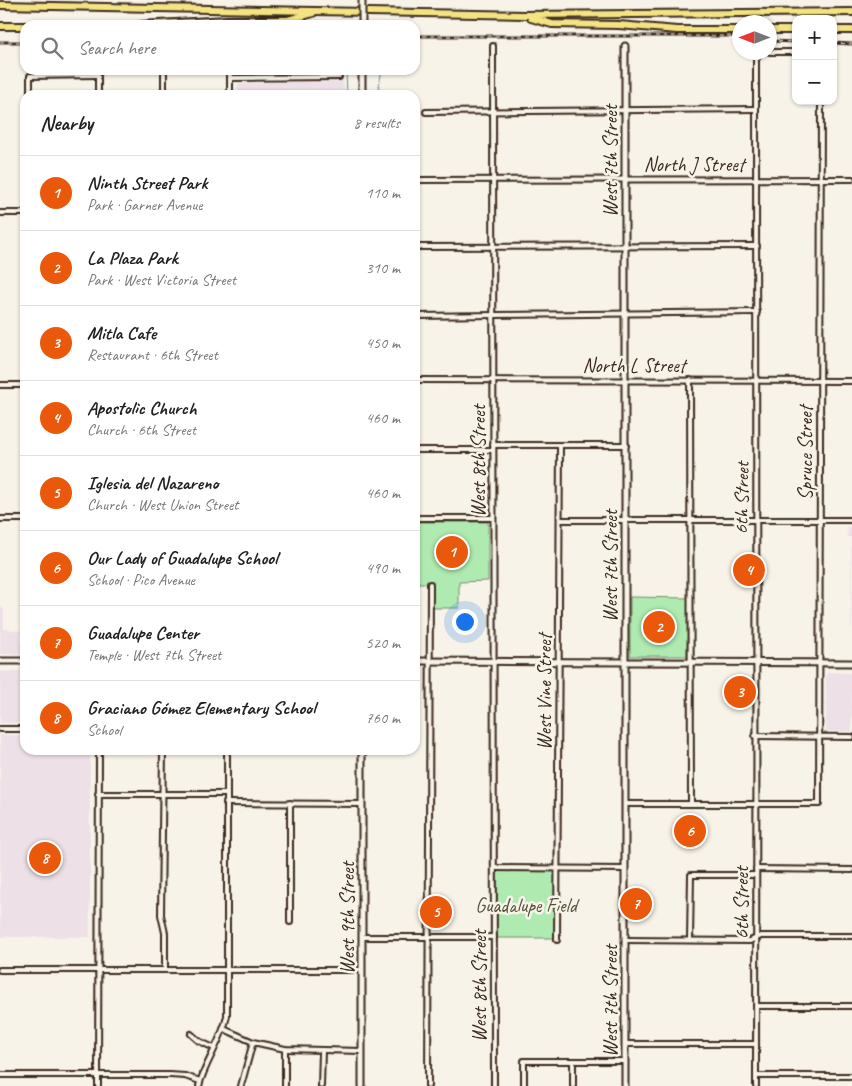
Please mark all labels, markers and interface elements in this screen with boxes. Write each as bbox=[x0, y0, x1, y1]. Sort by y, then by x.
north arrow bbox=[732, 15, 777, 60]
map controls bbox=[792, 15, 837, 105]
button: + bbox=[792, 15, 837, 60]
search box bbox=[20, 20, 420, 75]
icon: search bbox=[38, 34, 66, 62]
text: Search here bbox=[78, 36, 155, 60]
button: − bbox=[792, 60, 837, 105]
street label: West 7th Street bbox=[598, 103, 623, 217]
text: Nearby bbox=[40, 110, 93, 136]
text: 8 results bbox=[353, 113, 400, 133]
street label: North J Street bbox=[644, 152, 748, 177]
text: Ninth Street Park bbox=[87, 171, 207, 195]
text: 1 bbox=[52, 183, 60, 203]
text: 110 m bbox=[366, 183, 400, 203]
text: Park · Garner Avenue bbox=[87, 195, 202, 215]
text: La Plaza Park bbox=[87, 246, 178, 270]
text: 2 bbox=[52, 258, 60, 278]
text: 310 m bbox=[366, 258, 400, 278]
text: Park · West Victoria Street bbox=[87, 270, 236, 290]
text: Mitla Cafe bbox=[87, 321, 156, 345]
text: 3 bbox=[52, 333, 60, 353]
text: 450 m bbox=[366, 333, 400, 353]
text: Restaurant · 6th Street bbox=[87, 345, 218, 365]
street label: North L Street bbox=[583, 353, 689, 378]
text: Apostolic Church bbox=[87, 396, 197, 420]
street label: West 8th Street bbox=[466, 403, 491, 517]
street label: Spruce Street bbox=[793, 403, 818, 500]
text: 4 bbox=[52, 408, 60, 428]
text: 460 m bbox=[366, 408, 400, 428]
text: Church · 6th Street bbox=[87, 420, 196, 440]
street label: 6th Street bbox=[728, 459, 755, 535]
text: Iglesia del Nazareno bbox=[87, 471, 218, 495]
text: 5 bbox=[53, 483, 59, 503]
text: 460 m bbox=[366, 483, 400, 503]
text: Church · West Union Street bbox=[87, 495, 238, 515]
street label: West 7th Street bbox=[598, 508, 623, 622]
pin: 1 bbox=[436, 533, 468, 571]
text: Our Lady of Guadalupe School bbox=[87, 546, 277, 570]
pin: 4 bbox=[733, 551, 765, 589]
text: 6 bbox=[52, 558, 60, 578]
text: 490 m bbox=[366, 558, 400, 578]
text: School · Pico Avenue bbox=[87, 570, 195, 590]
pin: 2 bbox=[643, 608, 675, 646]
your location bbox=[452, 609, 478, 635]
text: Guadalupe Center bbox=[87, 621, 199, 645]
street label: West Vine Street bbox=[532, 631, 557, 750]
text: 7 bbox=[52, 633, 60, 653]
text: 520 m bbox=[366, 633, 400, 653]
text: Temple · West 7th Street bbox=[87, 645, 221, 665]
pin: 3 bbox=[724, 673, 756, 711]
text: Graciano Gómez Elementary School bbox=[87, 696, 315, 720]
text: 8 bbox=[52, 708, 60, 728]
text: 760 m bbox=[366, 708, 400, 728]
text: School bbox=[87, 720, 121, 740]
pin: 6 bbox=[674, 812, 706, 850]
pin: 8 bbox=[29, 839, 61, 877]
street label: West 9th Street bbox=[335, 860, 360, 974]
street label: 6th Street bbox=[729, 864, 754, 939]
pin: 7 bbox=[620, 885, 652, 923]
pin: 5 bbox=[420, 893, 452, 931]
park label: Guadalupe Field bbox=[475, 893, 580, 918]
street label: West 8th Street bbox=[467, 928, 492, 1042]
street label: West 7th Street bbox=[598, 943, 623, 1057]

